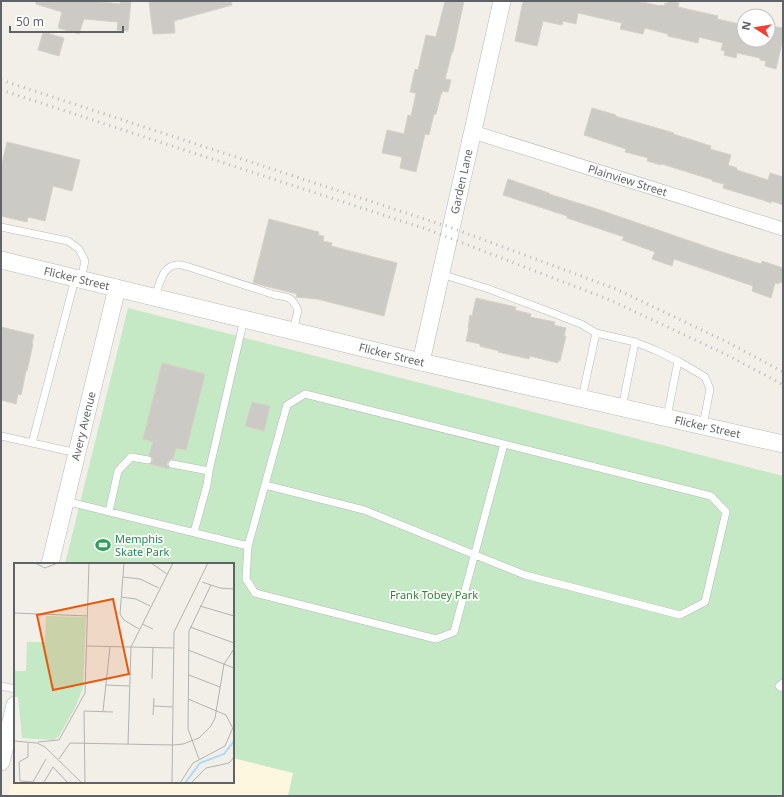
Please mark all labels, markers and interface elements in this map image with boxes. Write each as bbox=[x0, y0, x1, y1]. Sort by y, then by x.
scale bar bbox=[10, 8, 123, 34]
north arrow bbox=[736, 8, 776, 48]
text: 50 m bbox=[16, 13, 44, 30]
text: N bbox=[737, 20, 754, 32]
street label: Garden Lane bbox=[446, 147, 476, 215]
street label: Plainview Street bbox=[586, 160, 669, 199]
street label: Flicker Street bbox=[43, 263, 111, 293]
street label: Flicker Street bbox=[357, 339, 426, 370]
street label: Avery Avenue bbox=[67, 390, 99, 462]
street label: Flicker Street bbox=[673, 412, 742, 441]
place label: Memphis Skate Park bbox=[115, 531, 169, 559]
sports icon: Memphis Skate Park bbox=[94, 536, 112, 554]
inset map bbox=[14, 563, 234, 783]
park label: Frank Tobey Park bbox=[390, 587, 478, 602]

